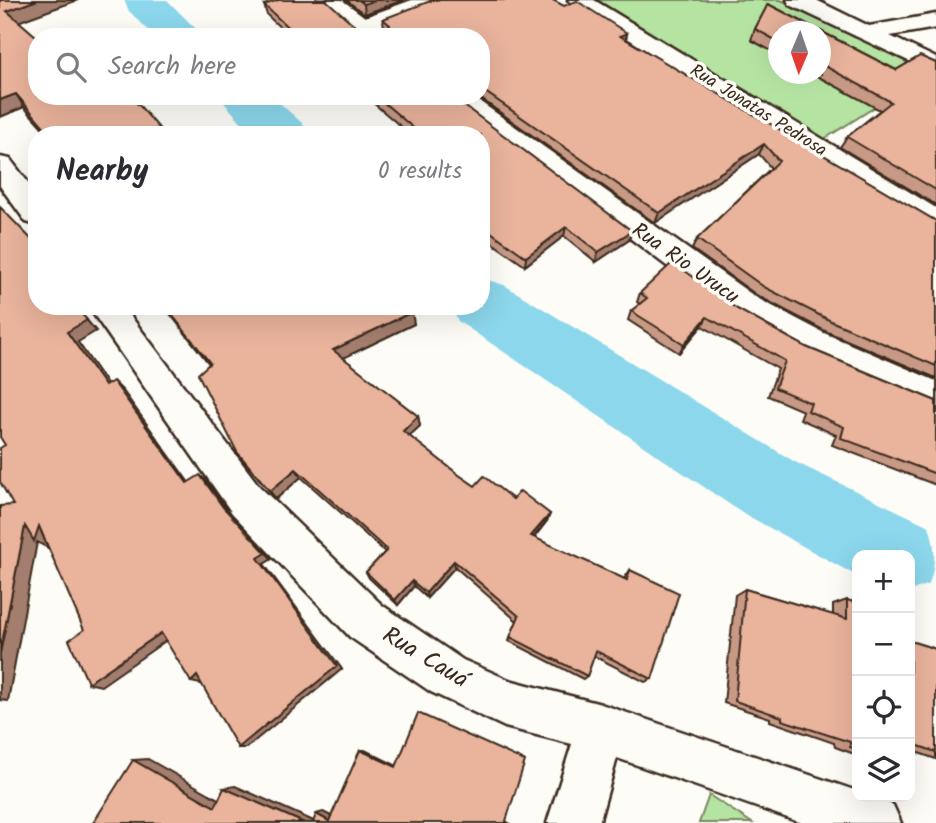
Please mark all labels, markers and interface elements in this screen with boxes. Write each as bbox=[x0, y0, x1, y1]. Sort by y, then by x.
north arrow bbox=[768, 21, 831, 84]
search box bbox=[28, 28, 490, 105]
text: Search here bbox=[108, 46, 236, 88]
icon: search bbox=[52, 48, 90, 86]
street label: Rua Jonatas Pedrosa bbox=[684, 57, 832, 165]
text: Nearby bbox=[56, 148, 148, 196]
text: 0 results bbox=[378, 154, 462, 190]
street label: Rua Rio Urucu bbox=[624, 215, 746, 313]
map controls bbox=[852, 550, 915, 802]
button: + bbox=[852, 550, 915, 613]
button: − bbox=[852, 613, 915, 676]
street label: Rua Cauá bbox=[374, 617, 478, 701]
button: locate bbox=[852, 676, 915, 739]
button: layers bbox=[852, 739, 915, 802]

